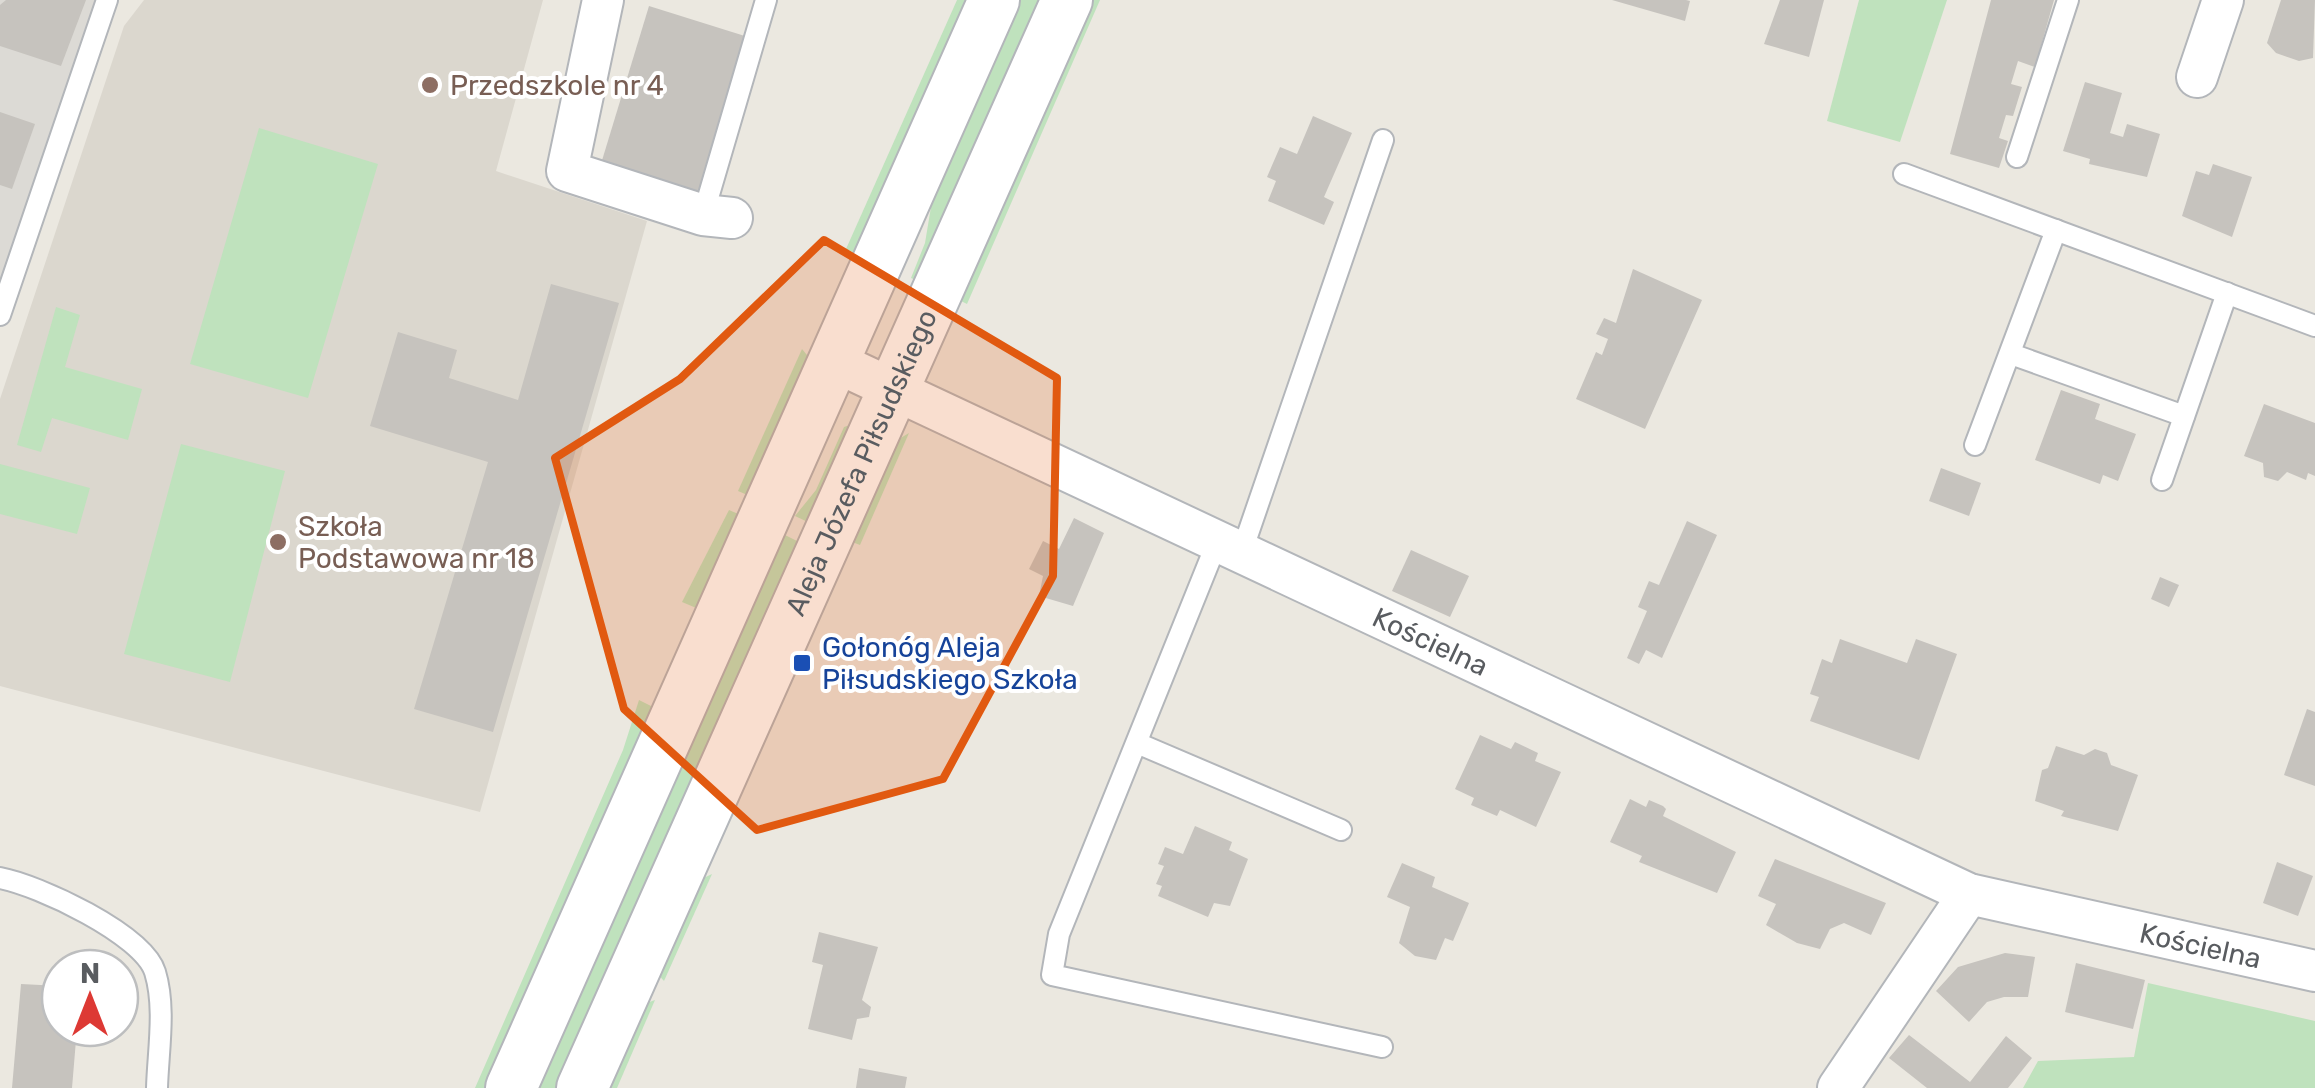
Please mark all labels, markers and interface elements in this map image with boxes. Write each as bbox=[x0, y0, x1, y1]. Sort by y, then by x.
place label: Przedszkole nr 4 bbox=[450, 69, 664, 102]
marker: Przedszkole nr 4 bbox=[419, 74, 441, 96]
street label: Aleja Józefa Piłsudskiego bbox=[779, 305, 944, 621]
place label: Szkoła Podstawowa nr 18 bbox=[298, 510, 535, 575]
marker: Szkoła Podstawowa nr 18 bbox=[267, 531, 289, 553]
street label: Kościelna bbox=[1367, 601, 1493, 683]
place label: Gołonóg Aleja Piłsudskiego Szkoła bbox=[822, 631, 1078, 696]
marker: Gołonóg Aleja Piłsudskiego Szkoła bbox=[791, 652, 813, 674]
street label: Kościelna bbox=[2137, 916, 2264, 976]
north arrow bbox=[40, 948, 140, 1048]
text: N bbox=[80, 957, 100, 990]

